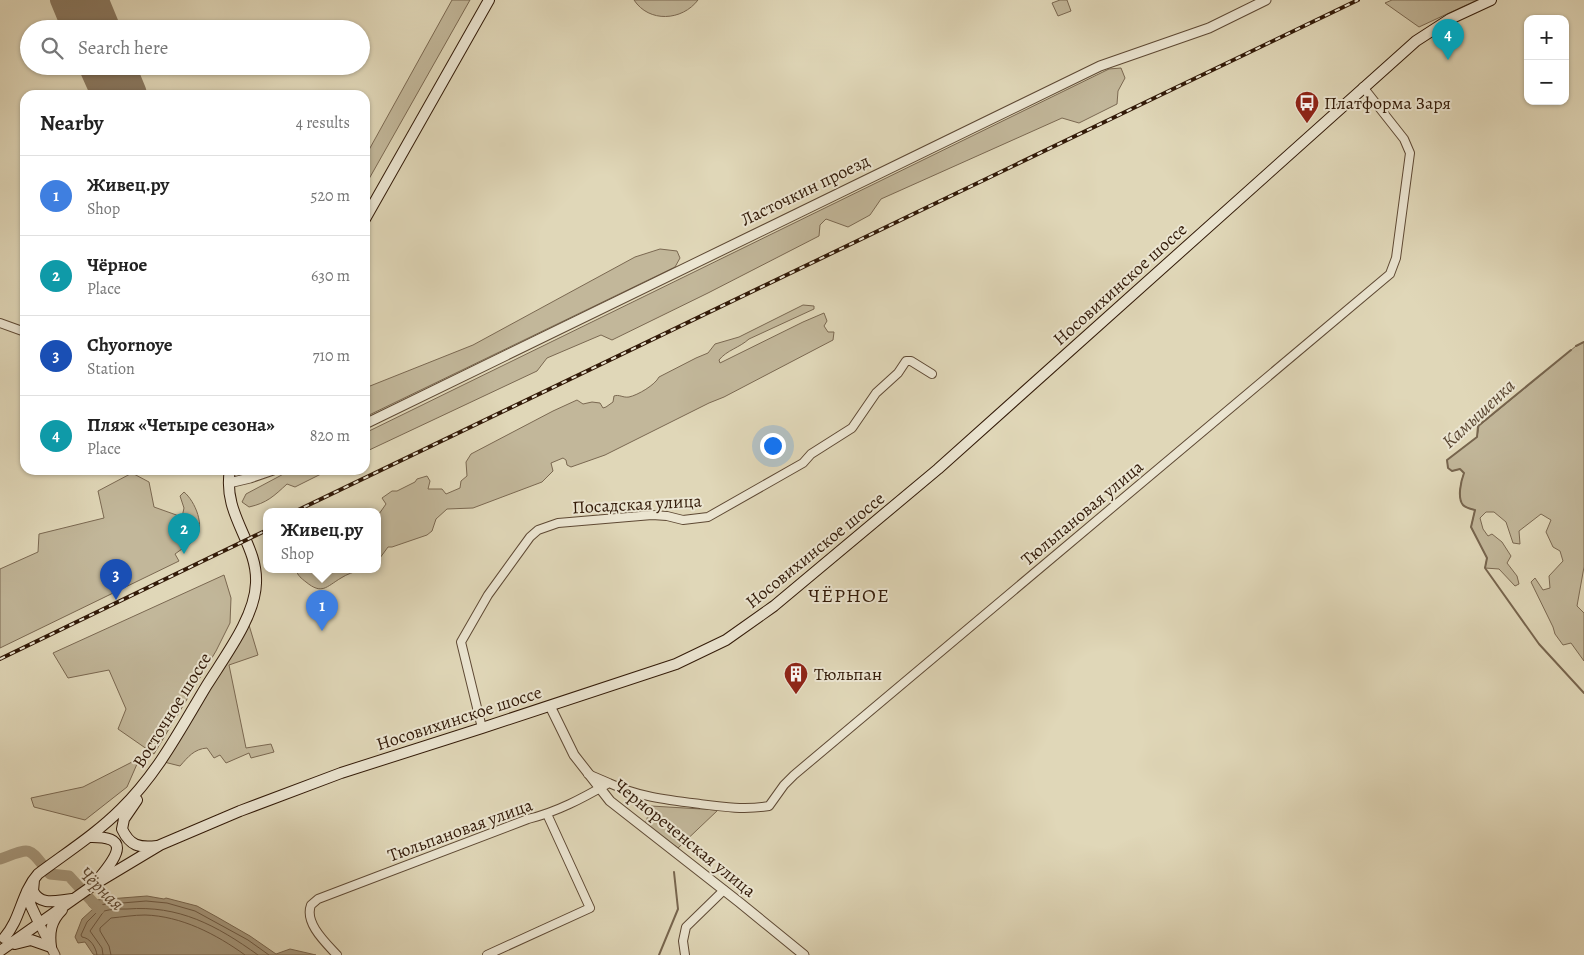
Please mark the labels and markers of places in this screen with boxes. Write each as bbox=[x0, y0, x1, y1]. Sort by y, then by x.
pin: 4 bbox=[1432, 19, 1464, 60]
bus stop icon: Платформа Заря bbox=[1294, 90, 1320, 124]
place label: Платформа Заря bbox=[1324, 91, 1451, 115]
pin: 2 bbox=[168, 513, 200, 554]
pin: 3 bbox=[100, 559, 132, 600]
pin: 1 bbox=[306, 590, 338, 631]
building icon: Тюльпан bbox=[783, 661, 809, 695]
place label: Тюльпан bbox=[814, 662, 882, 686]

